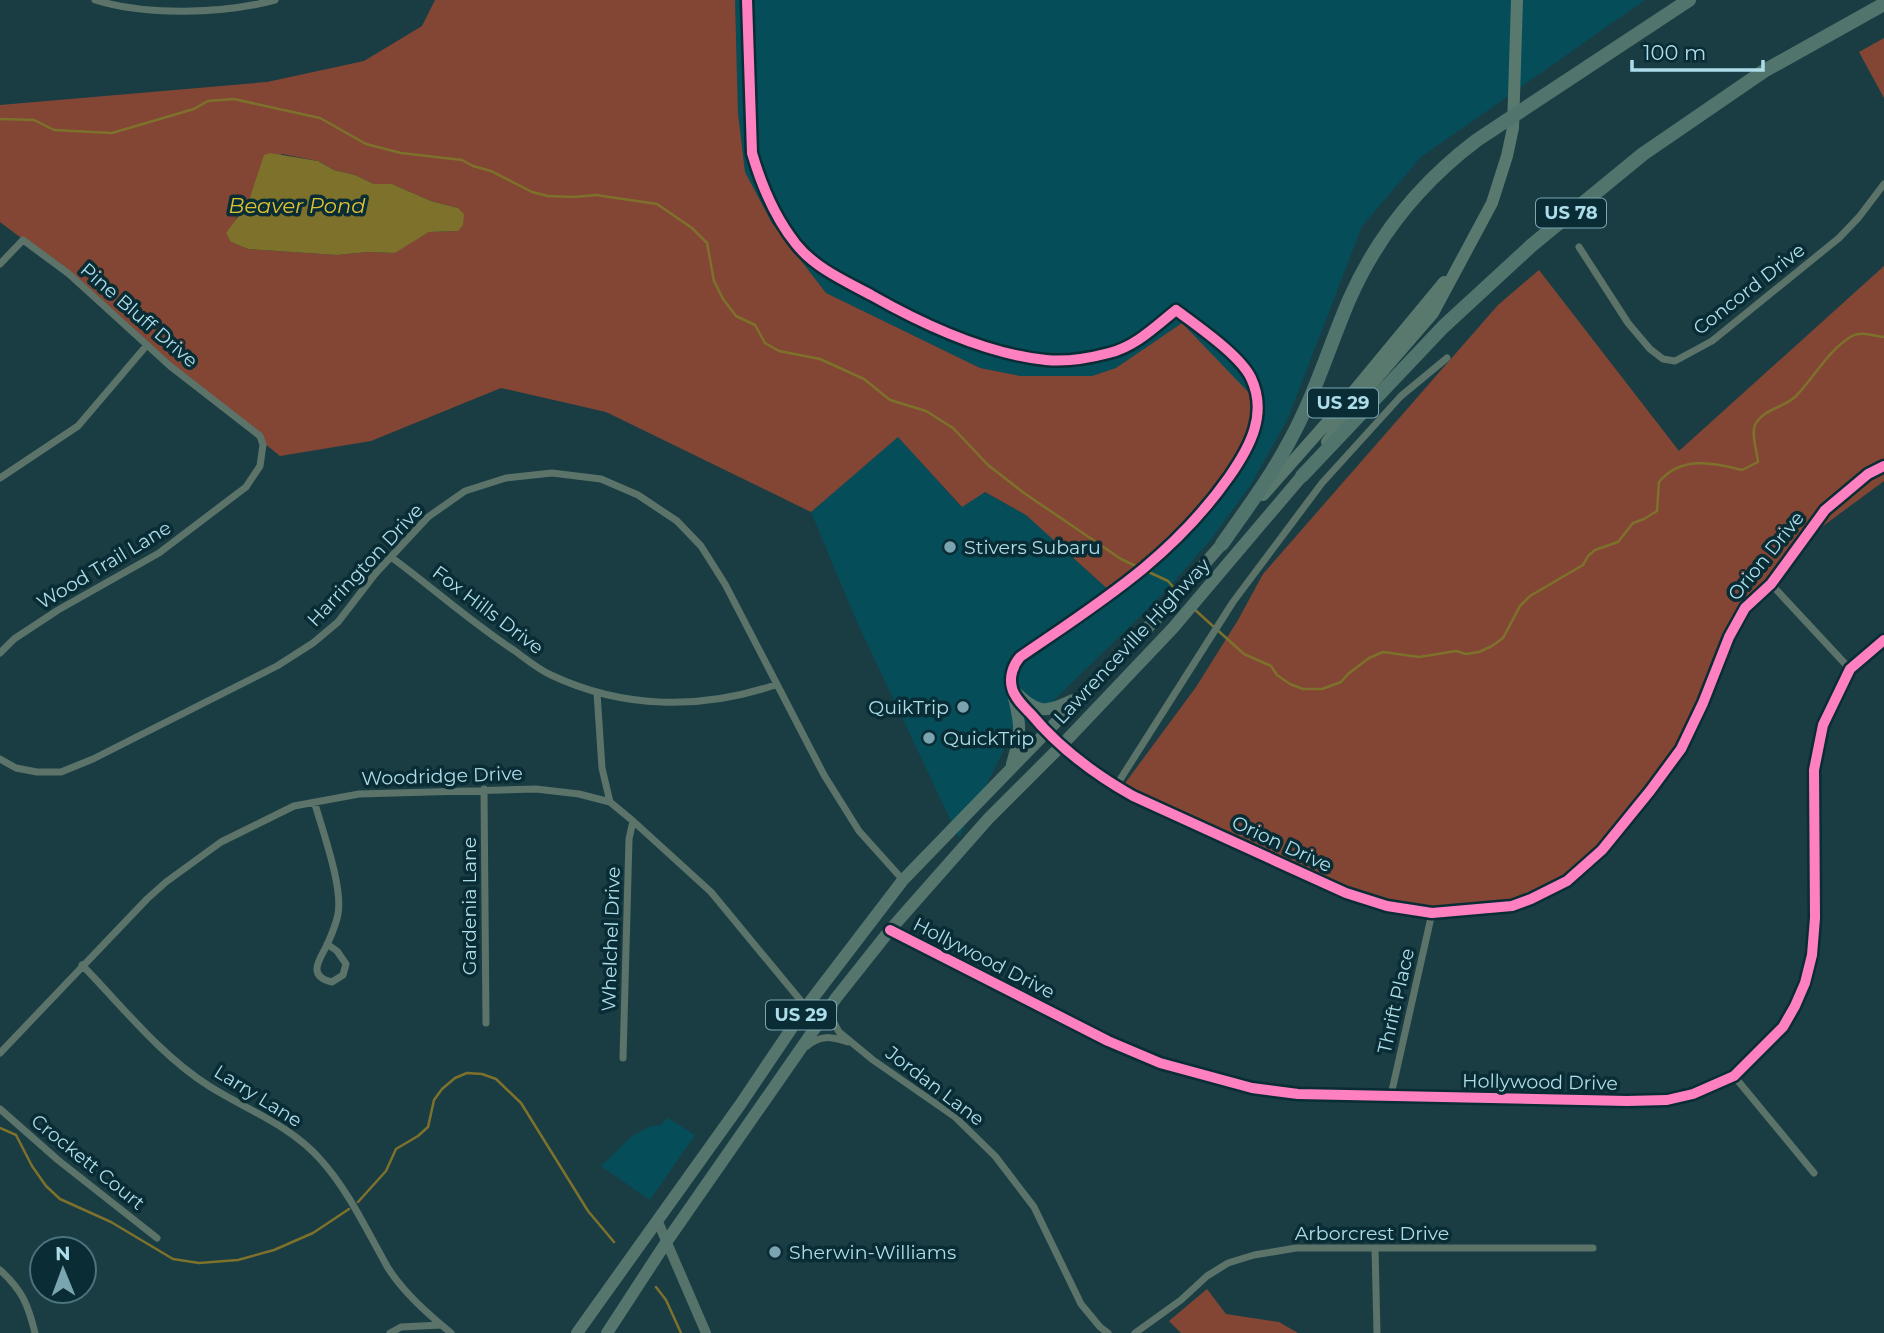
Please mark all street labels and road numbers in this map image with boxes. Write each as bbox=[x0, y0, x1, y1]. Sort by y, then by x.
road number: US 78 bbox=[1536, 198, 1606, 228]
street label: Concord Drive bbox=[1689, 238, 1809, 340]
street label: Pine Bluff Drive bbox=[76, 258, 202, 372]
road number: US 29 bbox=[1308, 388, 1378, 418]
street label: Harrington Drive bbox=[302, 499, 428, 631]
street label: Orion Drive bbox=[1723, 507, 1809, 605]
street label: Wood Trail Lane bbox=[33, 516, 175, 614]
street label: Lawrenceville Highway bbox=[1049, 553, 1215, 729]
street label: Fox Hills Drive bbox=[428, 561, 548, 659]
street label: Woodridge Drive bbox=[361, 762, 523, 790]
street label: Orion Drive bbox=[1228, 811, 1336, 877]
street label: Gardenia Lane bbox=[458, 837, 481, 975]
street label: Whelchel Drive bbox=[597, 866, 625, 1012]
street label: Hollywood Drive bbox=[909, 912, 1059, 1004]
street label: Thrift Place bbox=[1373, 946, 1419, 1056]
road number: US 29 bbox=[766, 1000, 836, 1030]
street label: Jordan Lane bbox=[880, 1041, 989, 1131]
street label: Larry Lane bbox=[210, 1060, 306, 1132]
street label: Hollywood Drive bbox=[1462, 1069, 1618, 1095]
street label: Crockett Court bbox=[27, 1109, 150, 1215]
street label: Arborcrest Drive bbox=[1295, 1222, 1449, 1245]

